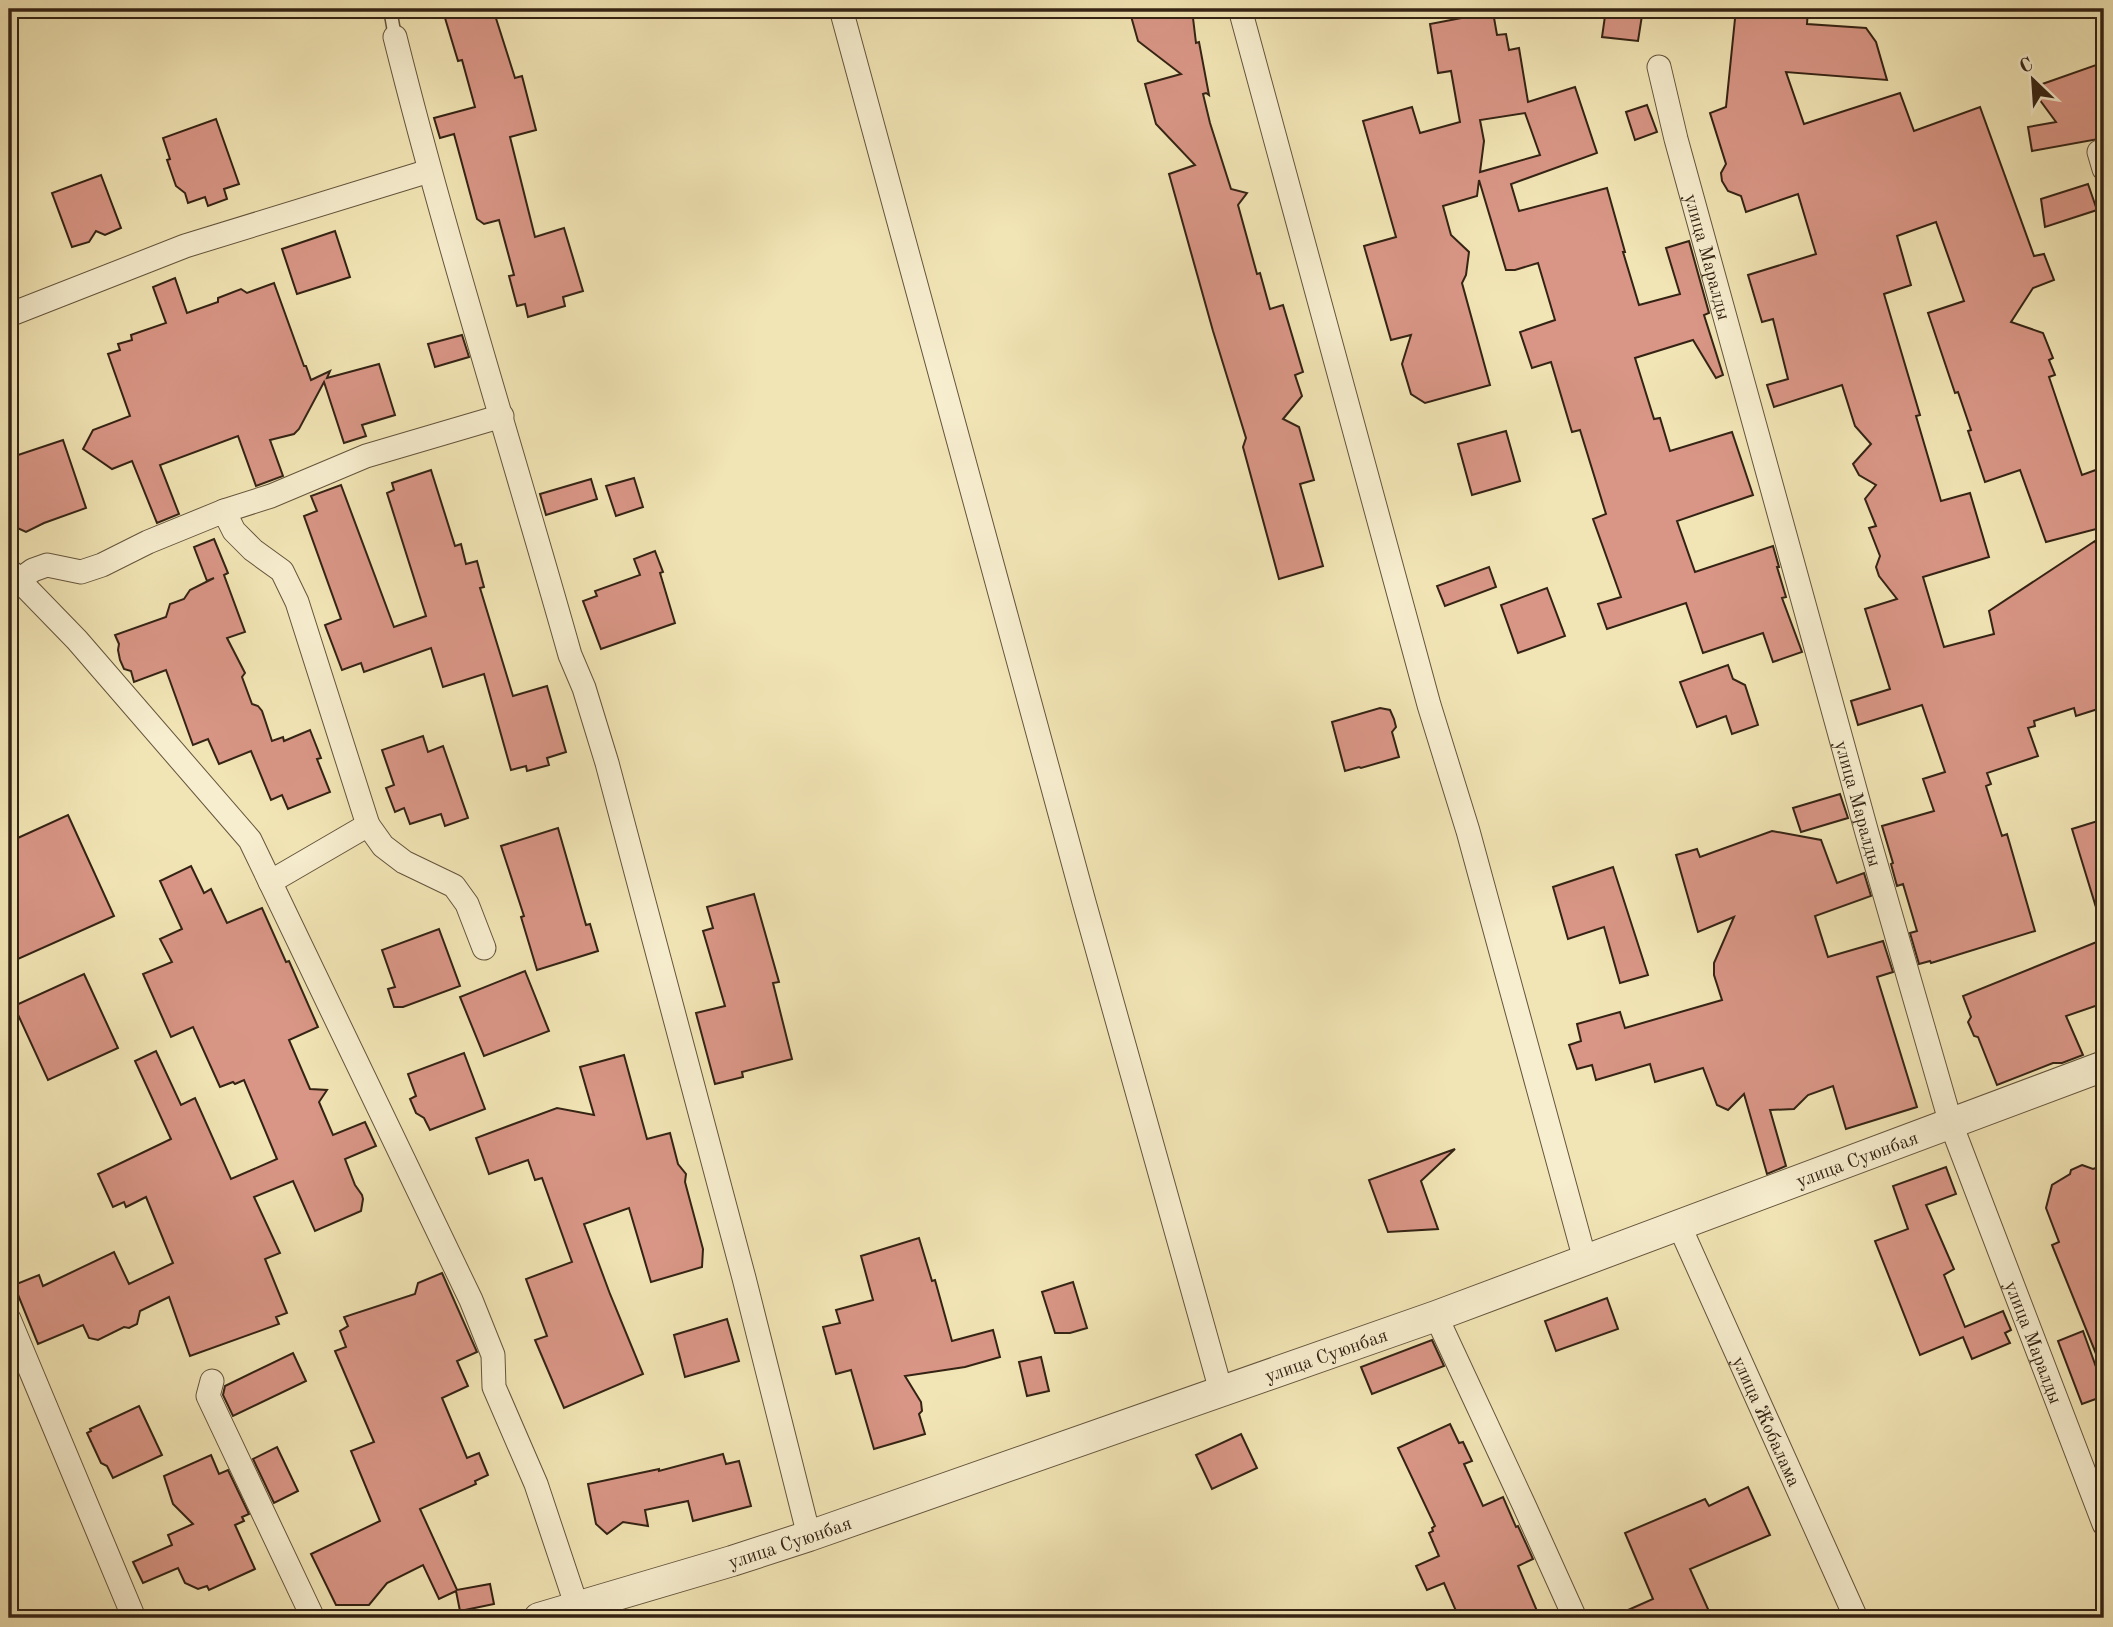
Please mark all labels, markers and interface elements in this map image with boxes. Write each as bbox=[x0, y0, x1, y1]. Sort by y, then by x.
north arrow bbox=[1997, 46, 2068, 116]
text: С bbox=[2017, 56, 2037, 78]
street label: улица Маралды bbox=[1680, 192, 1732, 322]
street label: улица Маралды bbox=[1830, 739, 1883, 869]
street label: улица Суюнбая bbox=[1794, 1129, 1921, 1192]
street label: улица Маралды bbox=[2000, 1279, 2064, 1407]
street label: улица Суюнбая bbox=[1263, 1327, 1391, 1387]
street label: улица Жобалама bbox=[1727, 1354, 1803, 1491]
street label: улица Суюнбая bbox=[726, 1515, 855, 1573]

